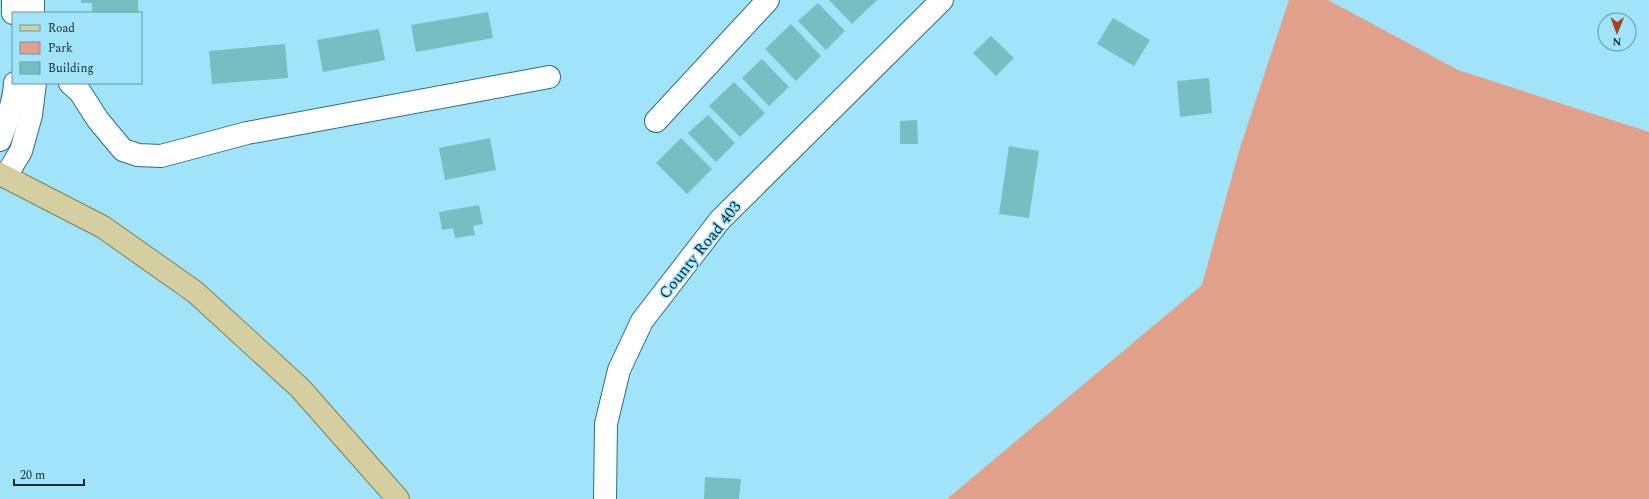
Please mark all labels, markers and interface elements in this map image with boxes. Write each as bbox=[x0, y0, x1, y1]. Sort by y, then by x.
legend bbox=[12, 12, 142, 84]
north arrow bbox=[1597, 12, 1637, 52]
text: Road bbox=[48, 19, 75, 38]
text: N bbox=[1612, 33, 1621, 50]
text: Park bbox=[48, 39, 73, 58]
text: Building bbox=[48, 59, 94, 78]
street label: County Road 403 bbox=[653, 196, 747, 304]
scale bar bbox=[14, 461, 84, 487]
text: 20 m bbox=[20, 466, 45, 485]

